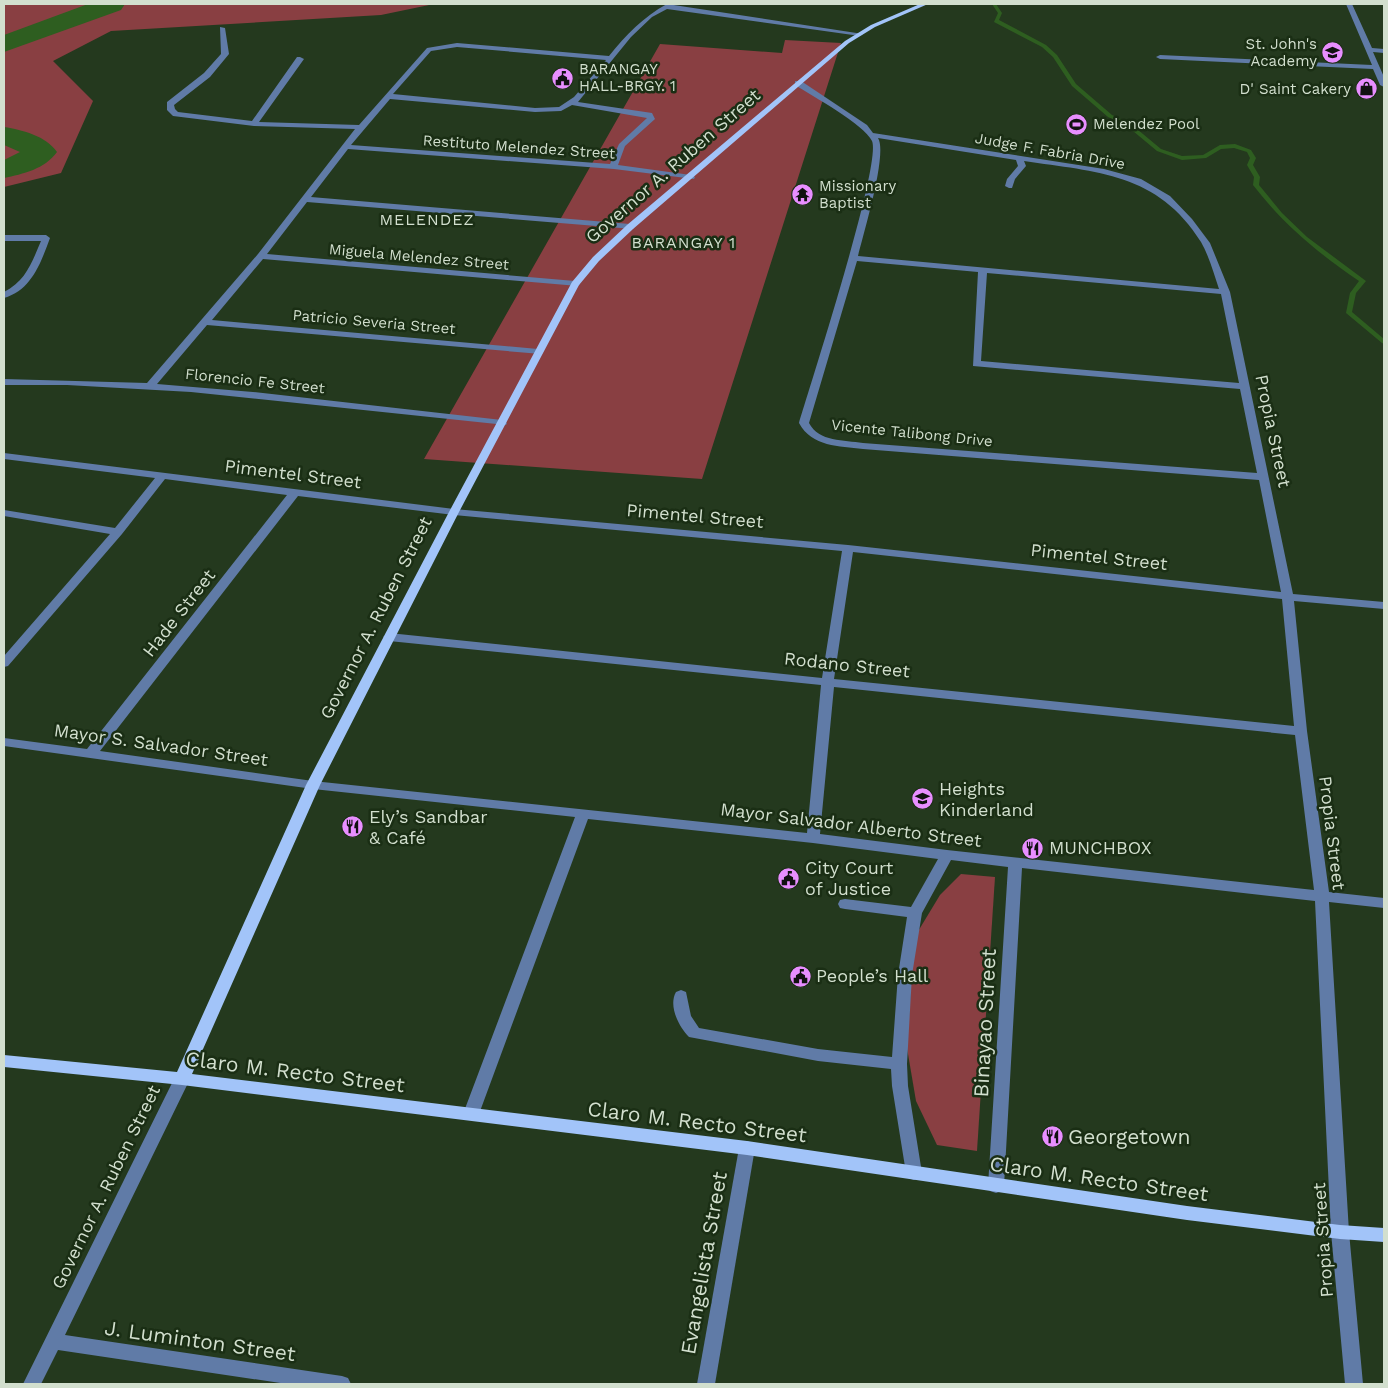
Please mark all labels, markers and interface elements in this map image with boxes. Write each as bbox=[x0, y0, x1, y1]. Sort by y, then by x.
place label: St. John's Academy bbox=[1246, 35, 1317, 70]
school or university icon: St. John's Academy bbox=[1321, 41, 1345, 65]
place label: BARANGAY HALL-BRGY. 1 bbox=[579, 60, 676, 95]
public building icon: BARANGAY HALL-BRGY. 1 bbox=[551, 66, 575, 90]
shop icon: D' Saint Cakery bbox=[1355, 77, 1379, 101]
place label: D' Saint Cakery bbox=[1240, 80, 1351, 98]
street label: Governor A. Ruben Street bbox=[581, 84, 765, 247]
sports icon: Melendez Pool bbox=[1065, 112, 1089, 136]
place label: Melendez Pool bbox=[1093, 115, 1200, 133]
street label: Judge F. Fabria Drive bbox=[973, 129, 1127, 173]
street label: Restituto Melendez Street bbox=[422, 131, 616, 163]
place label: Missionary Baptist bbox=[819, 177, 896, 212]
temple icon: Missionary Baptist bbox=[791, 183, 815, 207]
district label: MELENDEZ bbox=[379, 210, 475, 229]
district label: BARANGAY 1 bbox=[632, 233, 736, 252]
street label: Miguela Melendez Street bbox=[328, 240, 511, 274]
street label: Patricio Severia Street bbox=[292, 306, 457, 338]
street label: Florencio Fe Street bbox=[184, 365, 326, 397]
street label: Propia Street bbox=[1251, 372, 1296, 490]
street label: Vicente Talibong Drive bbox=[830, 416, 994, 450]
street label: Pimentel Street bbox=[224, 455, 363, 492]
street label: Pimentel Street bbox=[626, 499, 765, 532]
street label: Governor A. Ruben Street bbox=[315, 513, 436, 722]
street label: Pimentel Street bbox=[1030, 539, 1169, 574]
street label: Hade Street bbox=[138, 564, 220, 661]
street label: Rodano Street bbox=[783, 647, 911, 682]
street label: Mayor S. Salvador Street bbox=[53, 719, 270, 770]
street label: Propia Street bbox=[1315, 775, 1350, 892]
place label: Heights Kinderland bbox=[939, 778, 1034, 820]
school or university icon: Heights Kinderland bbox=[911, 787, 935, 811]
street label: Mayor Salvador Alberto Street bbox=[719, 798, 983, 851]
place label: Ely’s Sandbar & Café bbox=[369, 806, 488, 848]
restaurant icon: Ely’s Sandbar & Café bbox=[341, 815, 365, 839]
restaurant icon: MUNCHBOX bbox=[1021, 836, 1045, 860]
place label: MUNCHBOX bbox=[1049, 837, 1152, 858]
place label: City Court of Justice bbox=[805, 857, 894, 899]
public building icon: City Court of Justice bbox=[777, 866, 801, 890]
street label: Binayao Street bbox=[968, 948, 1001, 1098]
public building icon: People’s Hall bbox=[788, 964, 812, 988]
place label: People’s Hall bbox=[816, 965, 929, 986]
street label: Claro M. Recto Street bbox=[184, 1046, 406, 1097]
street label: Governor A. Ruben Street bbox=[47, 1081, 164, 1292]
street label: Claro M. Recto Street bbox=[586, 1096, 808, 1147]
place label: Georgetown bbox=[1068, 1124, 1191, 1149]
restaurant icon: Georgetown bbox=[1040, 1125, 1064, 1149]
street label: Claro M. Recto Street bbox=[988, 1151, 1210, 1206]
street label: Evangelista Street bbox=[675, 1169, 732, 1356]
street label: Propia Street bbox=[1308, 1181, 1337, 1298]
street label: J. Luminton Street bbox=[103, 1315, 297, 1366]

